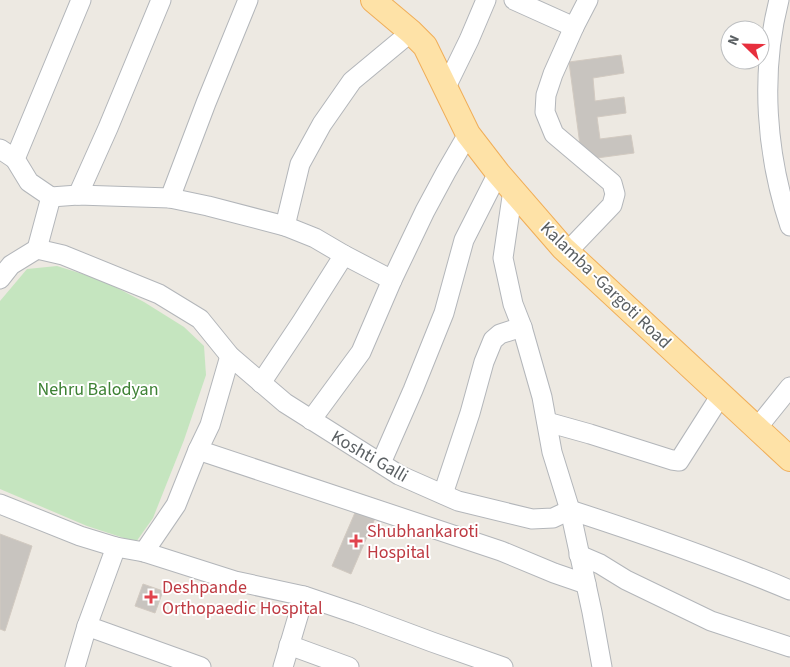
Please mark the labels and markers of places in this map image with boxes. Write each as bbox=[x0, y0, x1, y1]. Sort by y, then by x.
place label: Shubhankaroti Hospital bbox=[367, 519, 479, 565]
marker: Shubhankaroti Hospital bbox=[349, 534, 363, 548]
place label: Deshpande Orthopaedic Hospital bbox=[162, 575, 323, 621]
marker: Deshpande Orthopaedic Hospital bbox=[144, 590, 158, 604]

